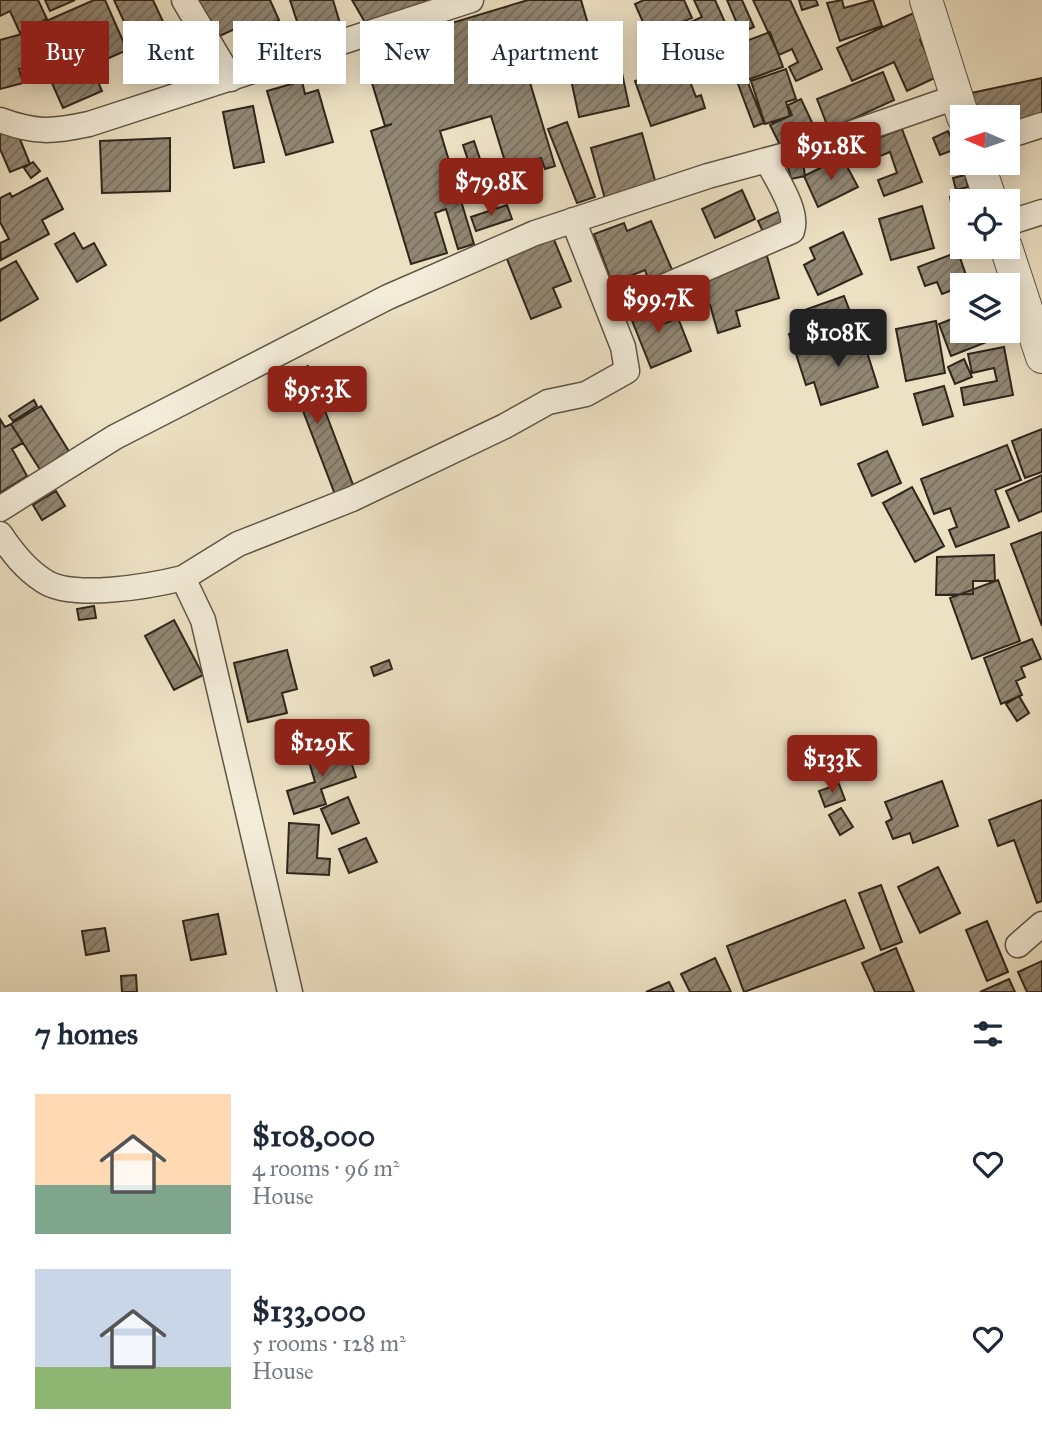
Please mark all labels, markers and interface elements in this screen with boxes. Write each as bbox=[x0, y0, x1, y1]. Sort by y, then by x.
chip: Buy bbox=[21, 21, 109, 84]
chip: Rent bbox=[123, 21, 219, 84]
chip: Filters bbox=[233, 21, 346, 84]
chip: New bbox=[360, 21, 454, 84]
chip: Apartment bbox=[468, 21, 623, 84]
chip: House bbox=[637, 21, 749, 84]
north arrow bbox=[950, 105, 1020, 175]
map controls bbox=[950, 105, 1020, 343]
pin: $91.8K bbox=[774, 122, 888, 182]
text: $91.8K bbox=[797, 131, 865, 159]
pin: $79.8K bbox=[434, 158, 548, 218]
text: $79.8K bbox=[455, 167, 527, 195]
button: locate bbox=[950, 189, 1020, 259]
button: layers bbox=[950, 273, 1020, 343]
pin: $99.7K bbox=[601, 276, 715, 335]
text: $99.7K bbox=[623, 284, 693, 312]
pin: $108K bbox=[789, 310, 887, 369]
text: $108K bbox=[806, 318, 870, 346]
pin: $95.3K bbox=[260, 366, 374, 426]
text: $95.3K bbox=[284, 375, 350, 403]
pin: $129K bbox=[273, 720, 371, 779]
text: $129K bbox=[291, 728, 353, 756]
pin: $133K bbox=[783, 736, 881, 795]
text: $133K bbox=[803, 744, 861, 772]
icon: filters bbox=[969, 1015, 1007, 1053]
text: 7 homes bbox=[35, 1016, 138, 1052]
text: $108,000 bbox=[252, 1118, 375, 1154]
icon: home bbox=[91, 1122, 175, 1206]
icon: heart bbox=[969, 1145, 1007, 1183]
text: 4 rooms · 96 m² bbox=[252, 1154, 399, 1182]
text: House bbox=[252, 1182, 314, 1210]
text: $133,000 bbox=[252, 1293, 366, 1329]
icon: home bbox=[91, 1297, 175, 1381]
icon: heart bbox=[969, 1320, 1007, 1358]
text: 5 rooms · 128 m² bbox=[252, 1329, 406, 1357]
text: House bbox=[252, 1357, 314, 1385]

